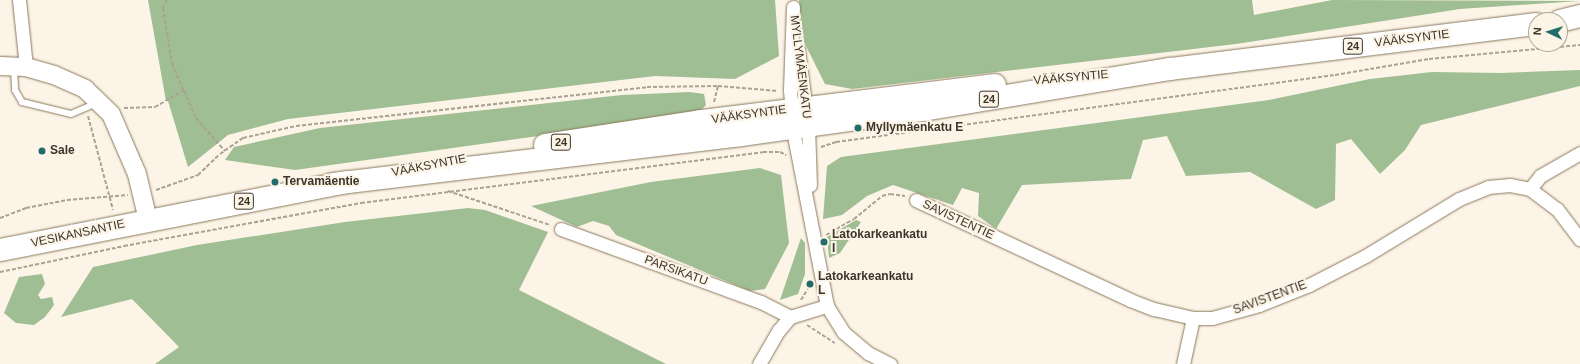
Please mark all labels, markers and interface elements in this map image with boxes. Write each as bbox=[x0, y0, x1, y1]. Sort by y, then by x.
north arrow bbox=[1528, 12, 1568, 52]
street label: MYLLYMÄENKATU bbox=[787, 14, 813, 120]
street label: VÄÄKSYNTIE bbox=[1374, 27, 1450, 51]
text: N bbox=[1531, 27, 1543, 36]
road number: 24 bbox=[1342, 37, 1364, 55]
street label: VÄÄKSYNTIE bbox=[1033, 68, 1109, 88]
road number: 24 bbox=[978, 90, 1000, 108]
street label: VÄÄKSYNTIE bbox=[711, 103, 787, 127]
place label: Myllymäenkatu E bbox=[866, 121, 963, 135]
marker: Myllymäenkatu E bbox=[853, 123, 863, 133]
road number: 24 bbox=[550, 133, 572, 151]
place label: Sale bbox=[50, 144, 75, 158]
marker: Sale bbox=[37, 146, 47, 156]
street label: VÄÄKSYNTIE bbox=[391, 152, 467, 180]
place label: Tervamäentie bbox=[283, 175, 359, 189]
marker: Tervamäentie bbox=[270, 177, 280, 187]
road number: 24 bbox=[233, 192, 255, 210]
street label: SAVISTENTIE bbox=[920, 197, 996, 243]
street label: VESIKANSANTIE bbox=[30, 217, 126, 251]
place label: Latokarkeankatu I bbox=[832, 228, 927, 256]
marker: Latokarkeankatu I bbox=[819, 237, 829, 247]
street label: PARSIKATU bbox=[642, 253, 710, 289]
place label: Latokarkeankatu L bbox=[818, 270, 913, 298]
street label: SAVISTENTIE bbox=[1231, 278, 1309, 318]
marker: Latokarkeankatu L bbox=[805, 279, 815, 289]

